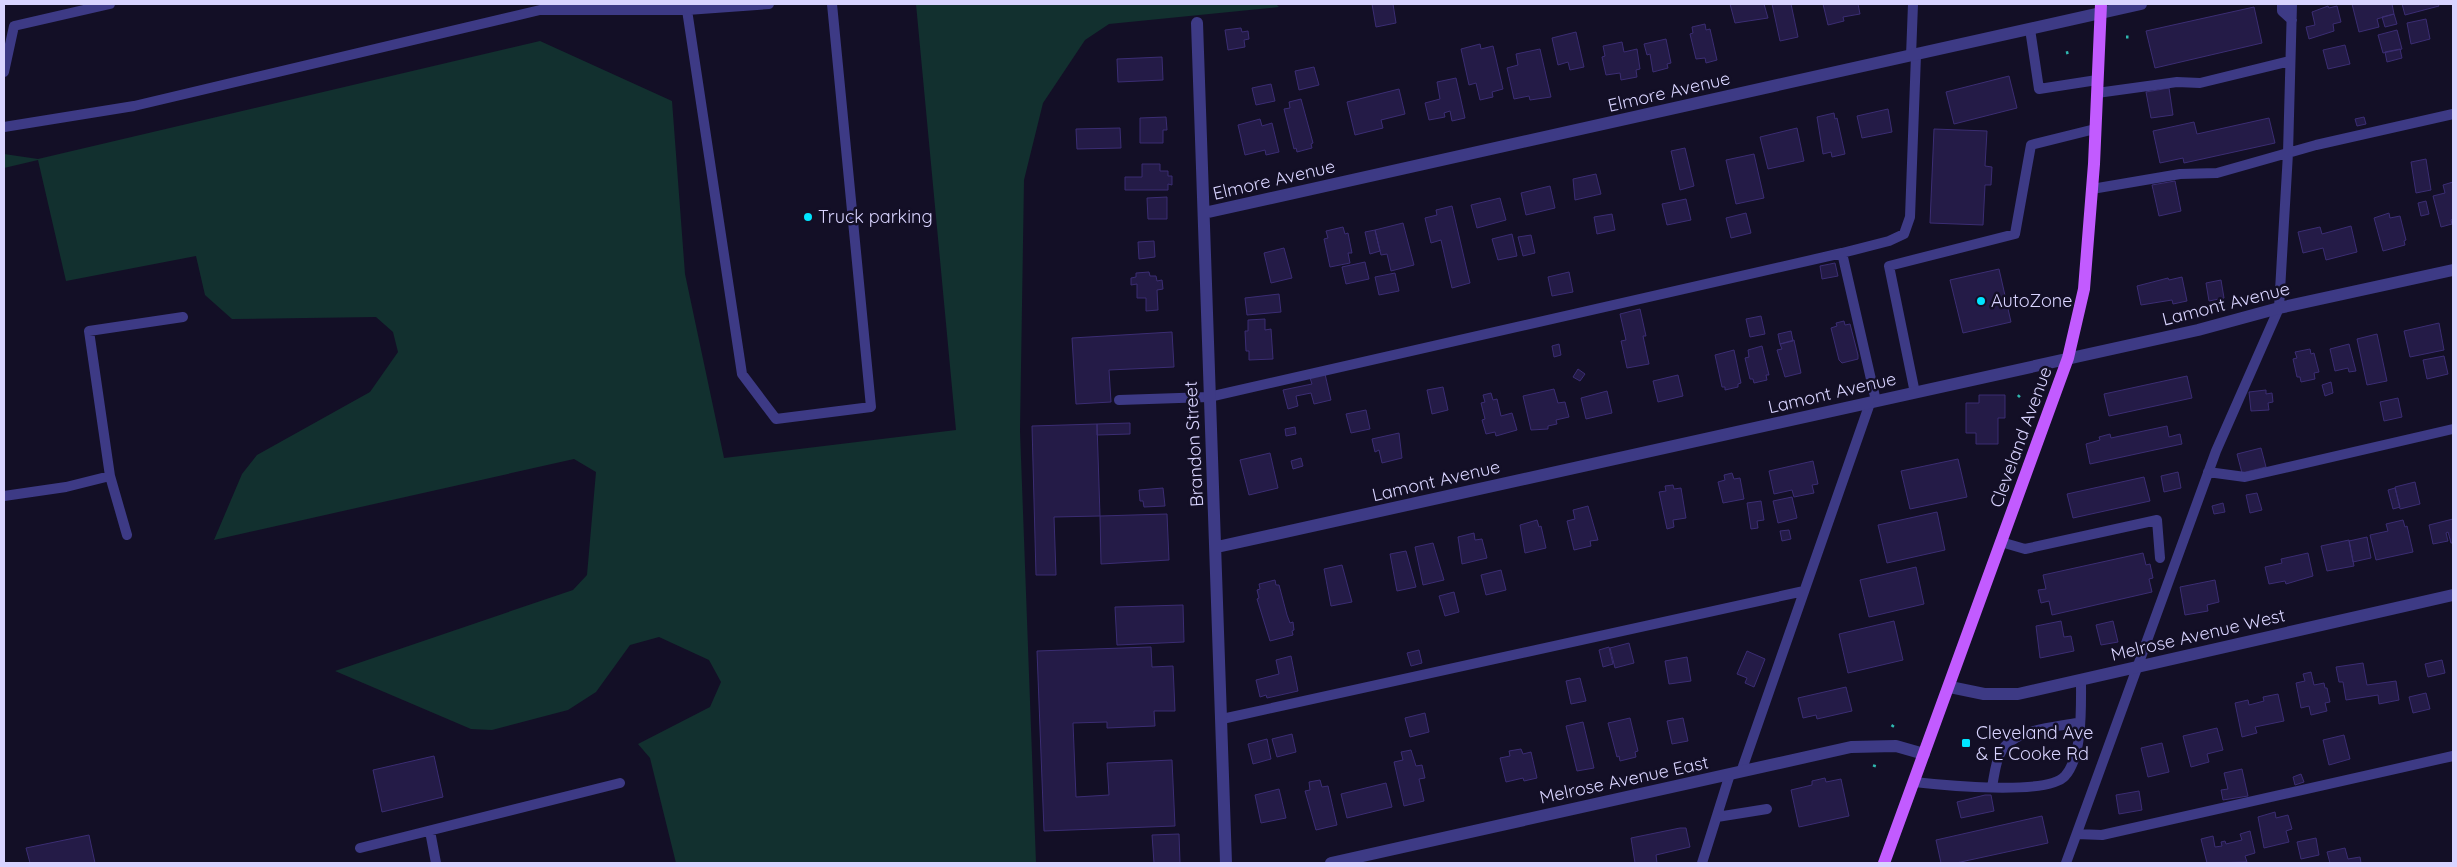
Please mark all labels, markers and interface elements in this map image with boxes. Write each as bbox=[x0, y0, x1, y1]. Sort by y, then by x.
street label: Elmore Avenue bbox=[1605, 66, 1732, 117]
street label: Elmore Avenue bbox=[1210, 154, 1337, 205]
place label: Truck parking bbox=[818, 205, 933, 228]
marker: Truck parking bbox=[802, 211, 814, 223]
street label: Lamont Avenue bbox=[2160, 277, 2292, 330]
place label: AutoZone bbox=[1991, 289, 2072, 312]
marker: AutoZone bbox=[1975, 295, 1987, 307]
street label: Cleveland Avenue bbox=[1984, 363, 2057, 510]
street label: Lamont Avenue bbox=[1766, 367, 1898, 418]
street label: Brandon Street bbox=[1179, 380, 1208, 508]
street label: Lamont Avenue bbox=[1370, 455, 1502, 506]
street label: Melrose Avenue West bbox=[2108, 603, 2287, 666]
place label: Cleveland Ave & E Cooke Rd bbox=[1976, 721, 2093, 765]
marker: Cleveland Ave & E Cooke Rd bbox=[1960, 737, 1972, 749]
street label: Melrose Avenue East bbox=[1537, 750, 1711, 809]

